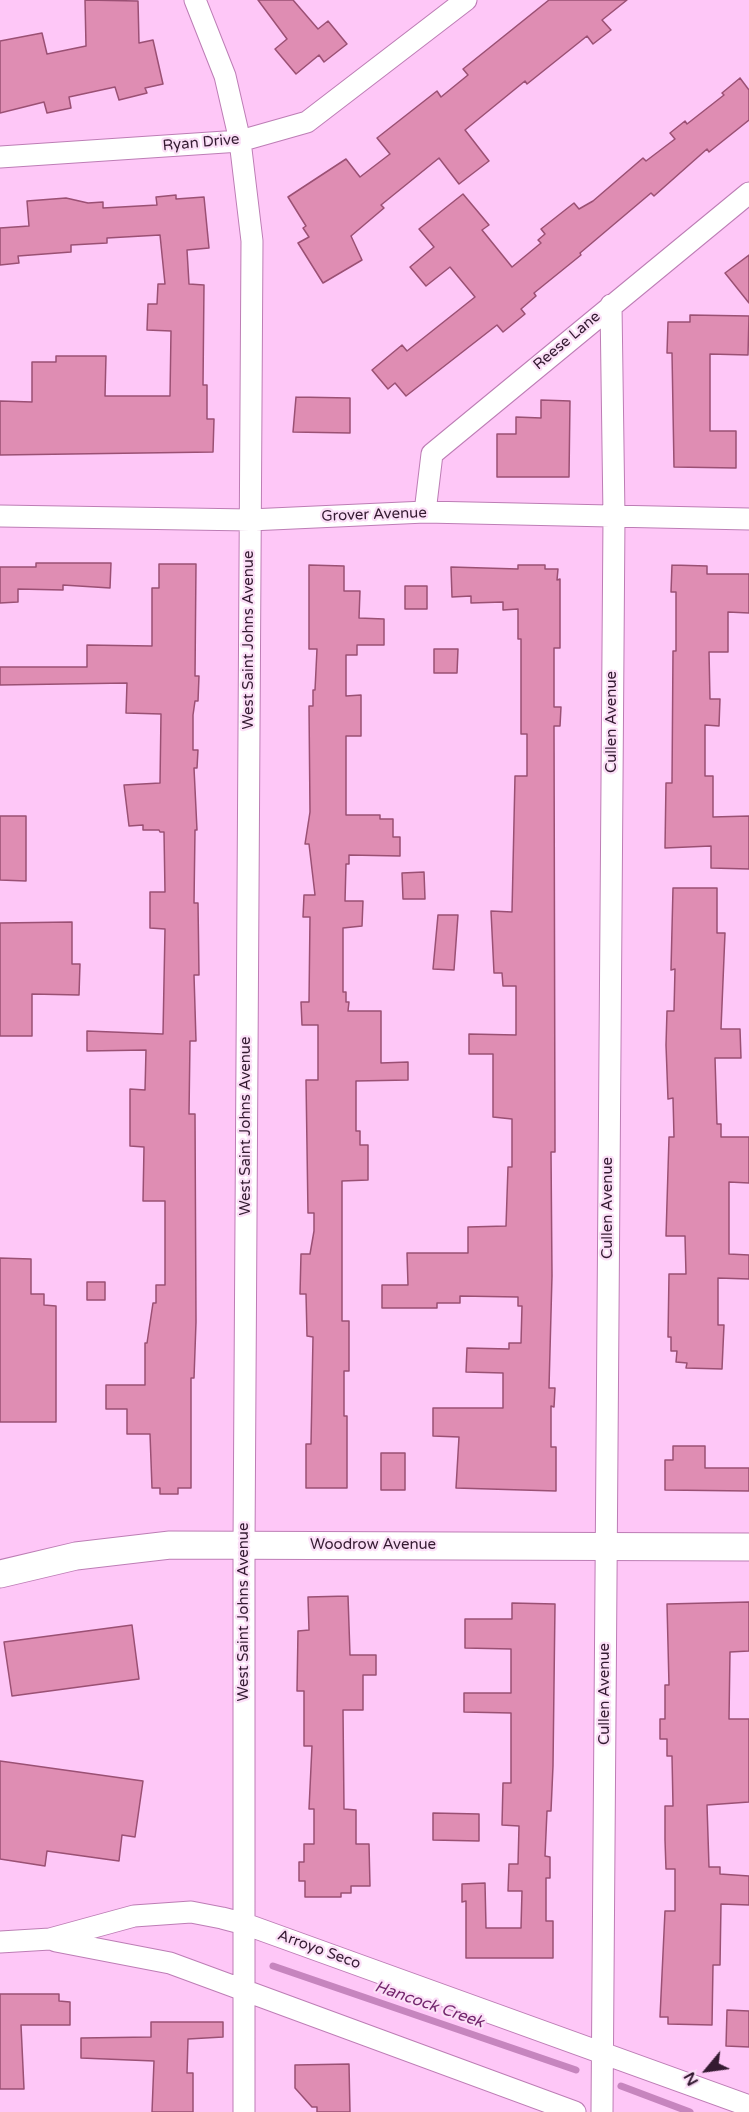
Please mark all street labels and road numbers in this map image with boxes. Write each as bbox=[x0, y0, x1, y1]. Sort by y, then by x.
street label: Ryan Drive bbox=[162, 131, 240, 155]
street label: Reese Lane bbox=[530, 308, 604, 374]
street label: Grover Avenue bbox=[321, 504, 427, 526]
street label: West Saint Johns Avenue bbox=[240, 551, 258, 729]
street label: Cullen Avenue bbox=[603, 671, 621, 773]
street label: West Saint Johns Avenue bbox=[237, 1037, 255, 1215]
street label: Cullen Avenue bbox=[599, 1157, 617, 1259]
street label: West Saint Johns Avenue bbox=[235, 1523, 253, 1701]
street label: Woodrow Avenue bbox=[310, 1536, 436, 1554]
street label: Cullen Avenue bbox=[596, 1643, 614, 1745]
street label: Arroyo Seco bbox=[275, 1927, 363, 1973]

